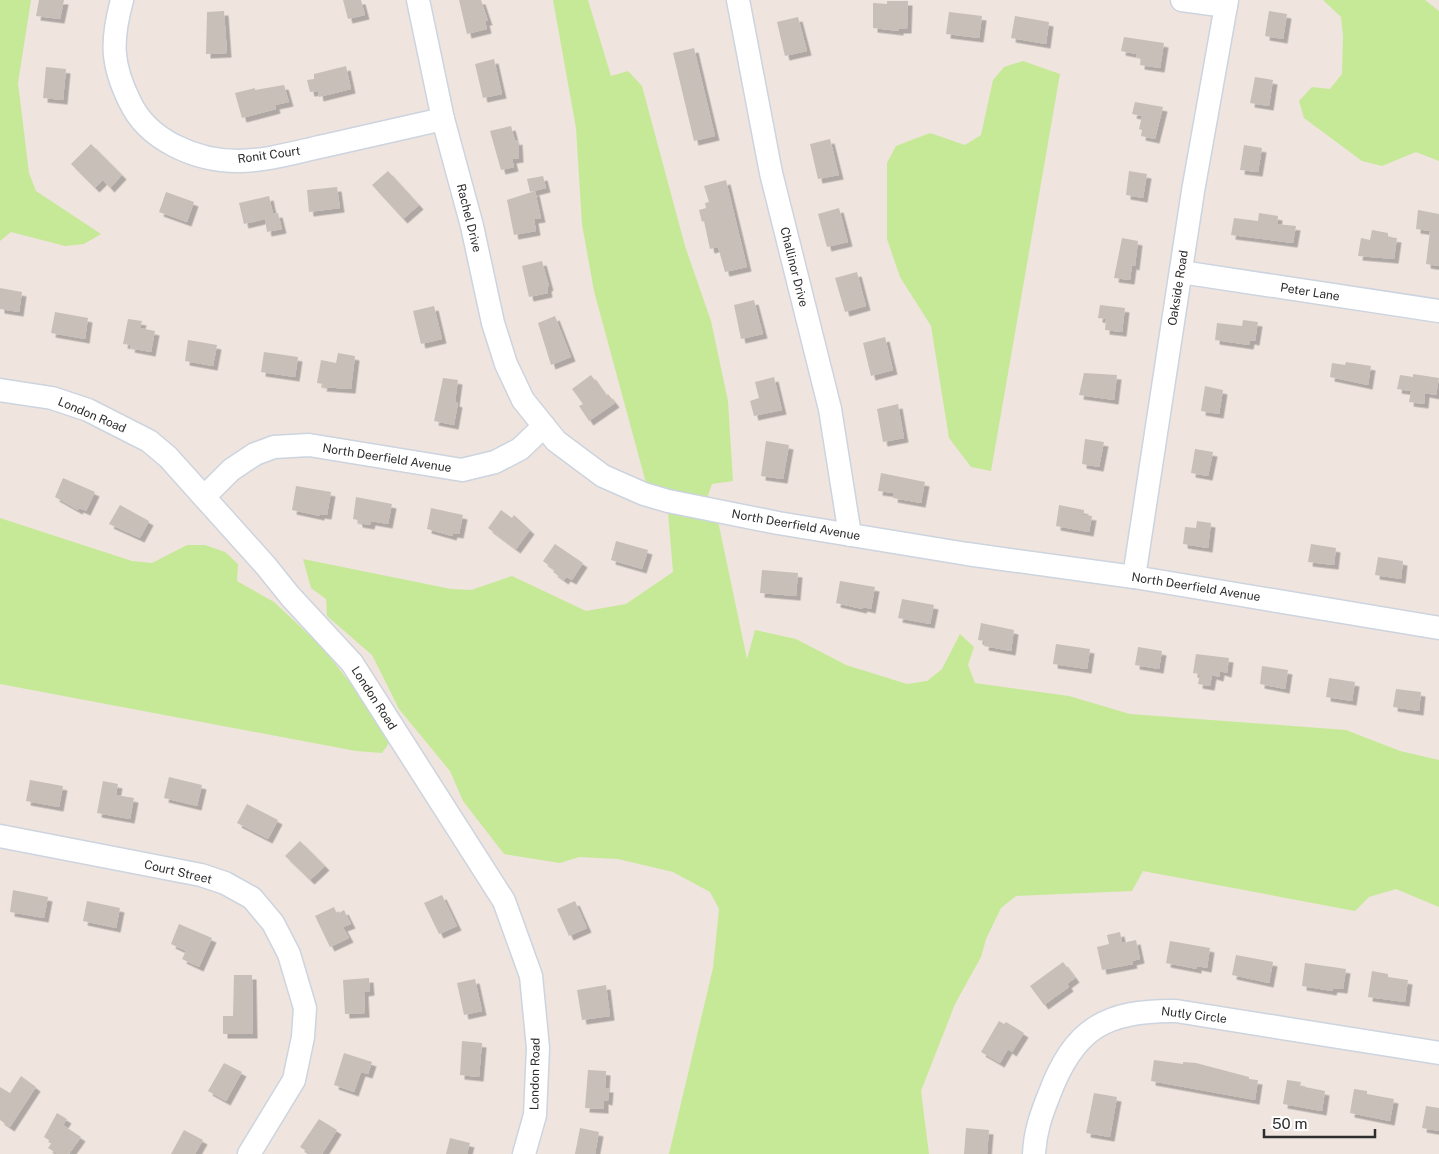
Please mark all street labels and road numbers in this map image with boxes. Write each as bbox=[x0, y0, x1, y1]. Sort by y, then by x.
street label: Ronit Court bbox=[237, 144, 302, 166]
street label: Rachel Drive bbox=[454, 182, 484, 254]
street label: Challinor Drive bbox=[777, 226, 811, 309]
street label: Oakside Road bbox=[1165, 249, 1191, 327]
street label: Peter Lane bbox=[1279, 280, 1341, 304]
street label: London Road bbox=[56, 394, 128, 436]
street label: North Deerfield Avenue bbox=[322, 441, 453, 475]
street label: North Deerfield Avenue bbox=[731, 507, 862, 543]
street label: North Deerfield Avenue bbox=[1131, 570, 1262, 604]
street label: London Road bbox=[348, 664, 400, 732]
street label: Court Street bbox=[143, 857, 214, 887]
street label: Nutly Circle bbox=[1160, 1004, 1228, 1026]
street label: London Road bbox=[527, 1038, 543, 1110]

